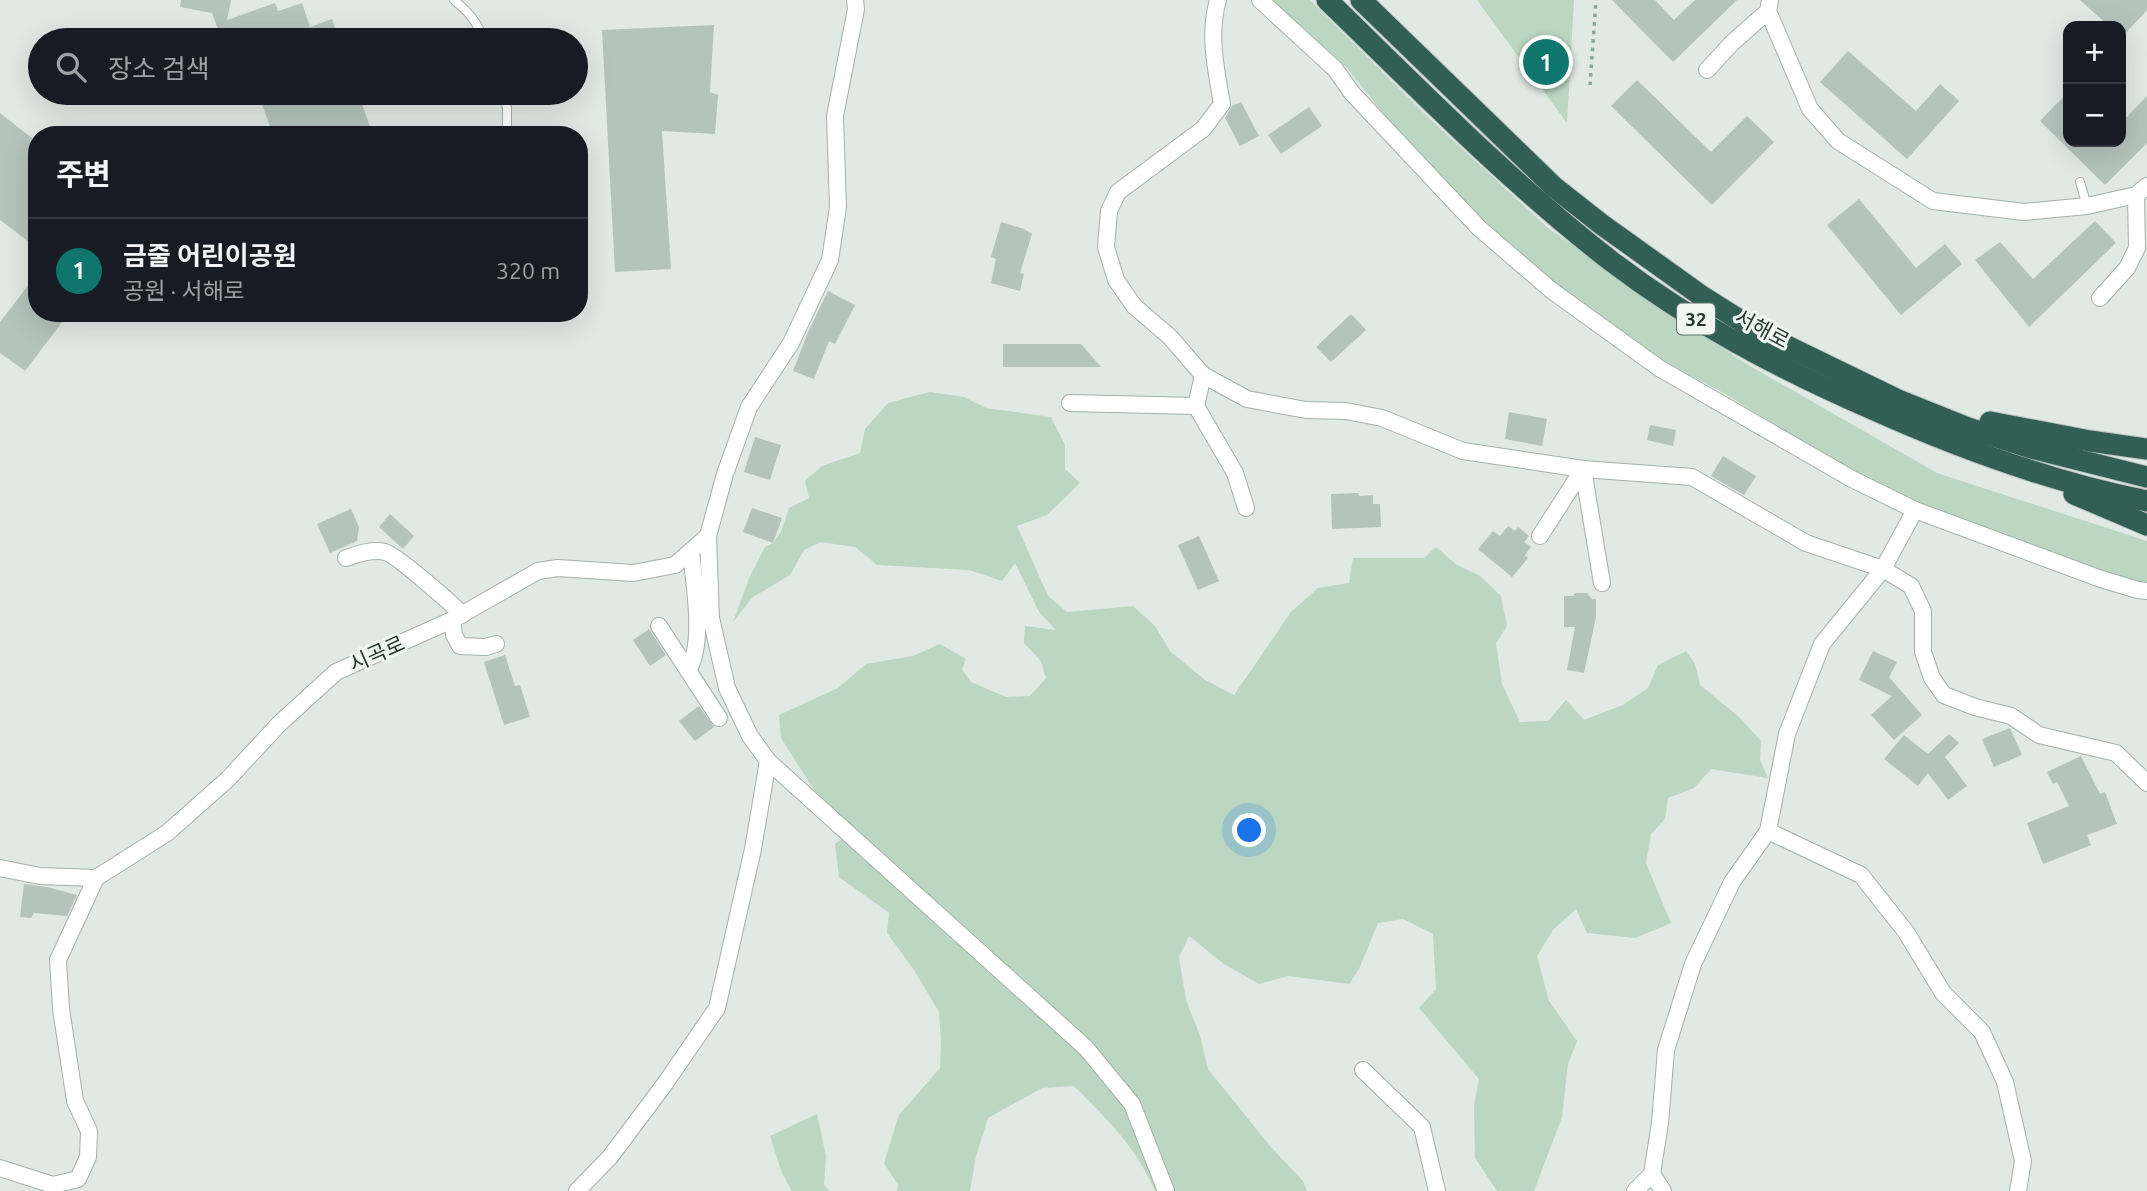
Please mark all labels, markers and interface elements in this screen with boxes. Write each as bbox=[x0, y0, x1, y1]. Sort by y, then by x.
map controls bbox=[2063, 21, 2126, 147]
button: + bbox=[2063, 21, 2126, 84]
search box bbox=[28, 28, 588, 105]
pin: 1 bbox=[1523, 36, 1569, 88]
icon: search bbox=[52, 48, 90, 86]
text: 장소 검색 bbox=[108, 54, 210, 83]
button: − bbox=[2063, 84, 2126, 147]
text: 주변 bbox=[56, 157, 111, 191]
text: 금줄 어린이공원 bbox=[123, 241, 297, 270]
text: 1 bbox=[73, 258, 85, 283]
text: 320 m bbox=[496, 258, 560, 283]
text: 공원 · 서해로 bbox=[123, 278, 245, 303]
road number: 32 bbox=[1677, 304, 1715, 334]
street label: 서해로 bbox=[1731, 304, 1794, 352]
street label: 시곡로 bbox=[345, 630, 408, 676]
your location bbox=[1232, 813, 1266, 847]

